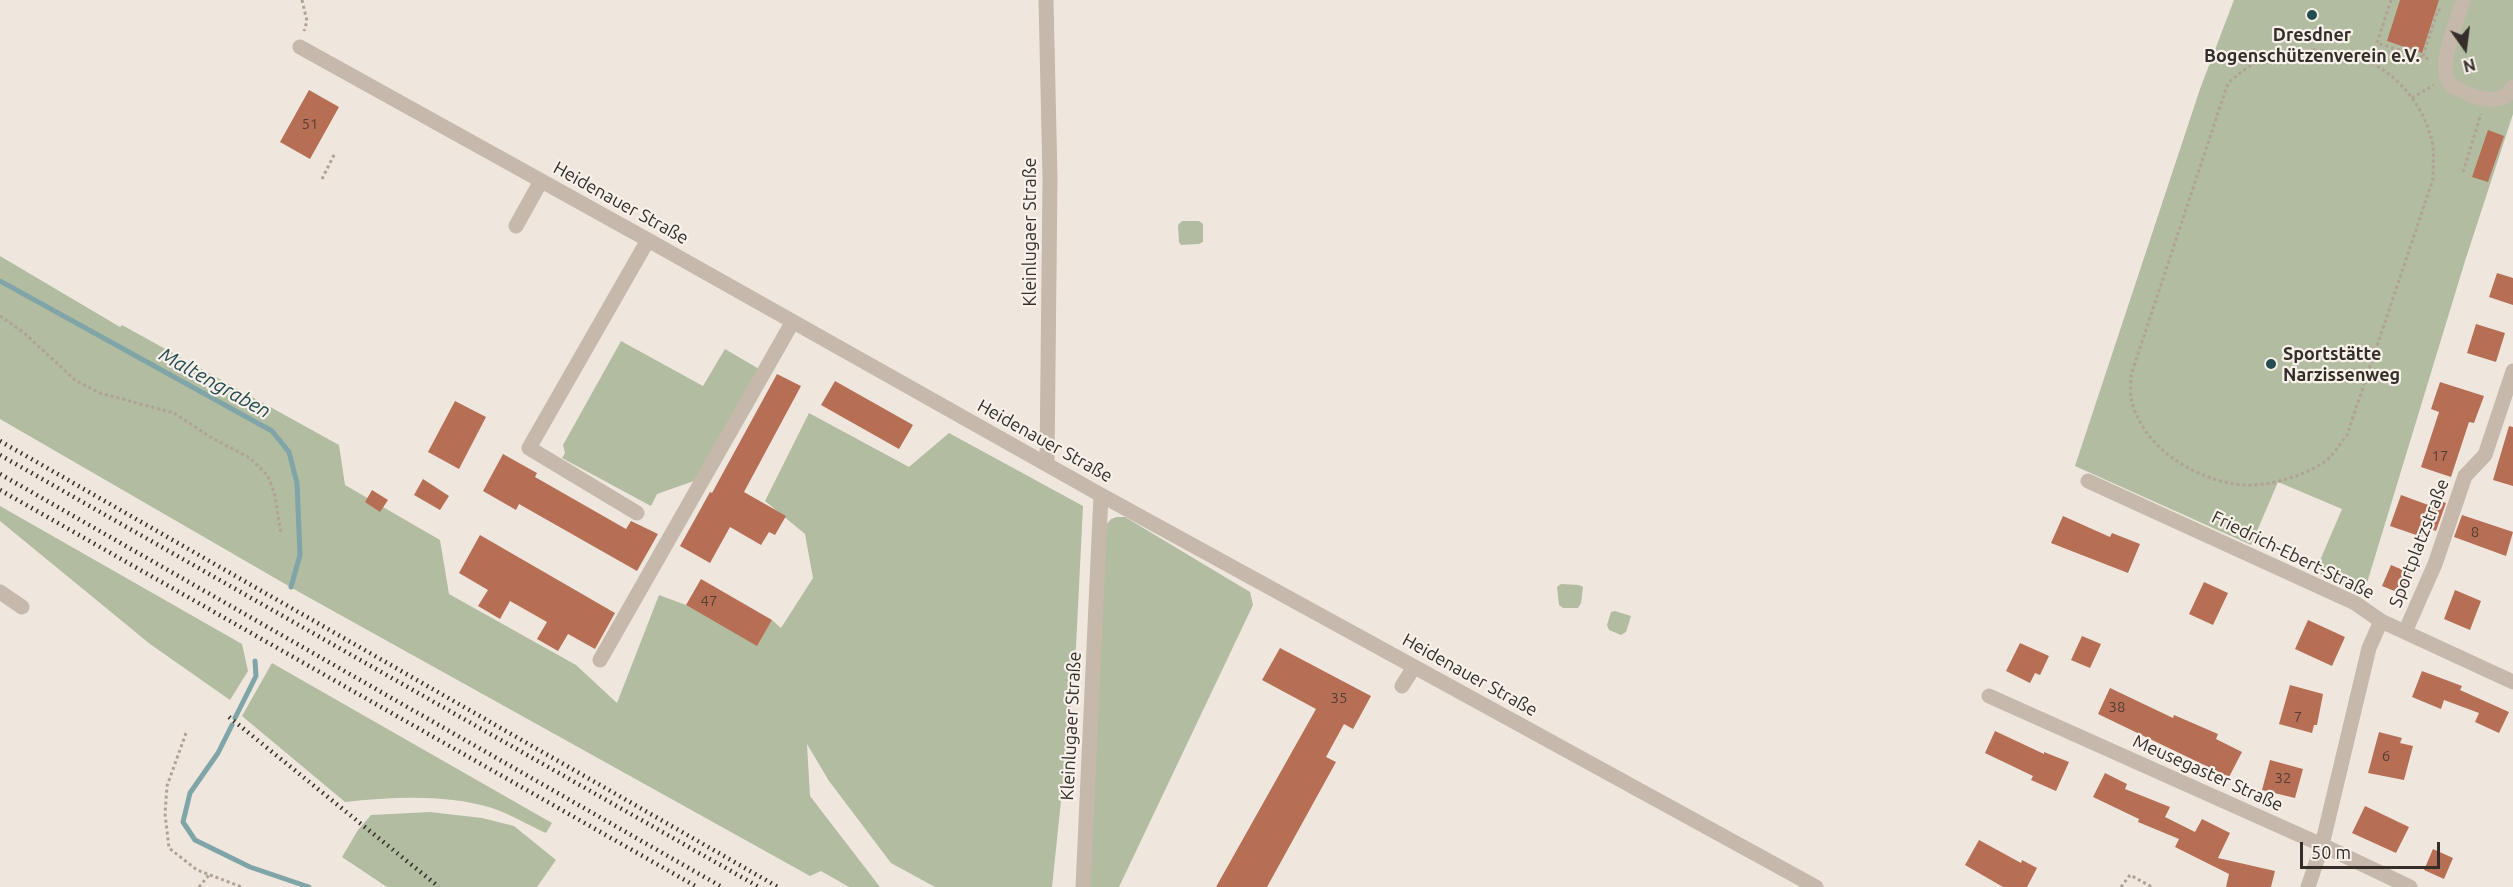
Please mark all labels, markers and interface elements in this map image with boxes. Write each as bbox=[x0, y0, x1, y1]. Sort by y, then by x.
marker: Dresdner Bogenschützenverein e.V. bbox=[2305, 8, 2319, 22]
north arrow bbox=[2435, 18, 2495, 78]
place label: Dresdner Bogenschützenverein e.V. bbox=[2204, 24, 2420, 66]
text: N bbox=[2461, 55, 2477, 76]
house number: 51 bbox=[302, 115, 318, 133]
street label: Heidenauer Straße bbox=[550, 157, 692, 249]
street label: Kleinlugaer Straße bbox=[1019, 157, 1041, 307]
water label: Maltengraben bbox=[155, 343, 275, 423]
place label: Sportstätte Narzissenweg bbox=[2283, 343, 2400, 386]
marker: Sportstätte Narzissenweg bbox=[2264, 357, 2278, 371]
street label: Heidenauer Straße bbox=[974, 395, 1116, 487]
house number: 17 bbox=[2432, 447, 2448, 465]
street label: Sportplatzstraße bbox=[2385, 476, 2453, 610]
street label: Friedrich-Ebert-Straße bbox=[2208, 506, 2378, 604]
house number: 8 bbox=[2471, 523, 2479, 541]
house number: 47 bbox=[701, 592, 717, 610]
street label: Heidenauer Straße bbox=[1399, 629, 1541, 721]
street label: Kleinlugaer Straße bbox=[1056, 651, 1086, 801]
house number: 35 bbox=[1331, 689, 1347, 707]
house number: 38 bbox=[2109, 698, 2125, 716]
house number: 7 bbox=[2294, 708, 2302, 726]
street label: Meusegaster Straße bbox=[2129, 730, 2287, 816]
house number: 6 bbox=[2382, 747, 2390, 765]
house number: 32 bbox=[2275, 769, 2291, 787]
scale bar bbox=[2303, 830, 2442, 868]
text: 50 m bbox=[2311, 842, 2351, 862]

